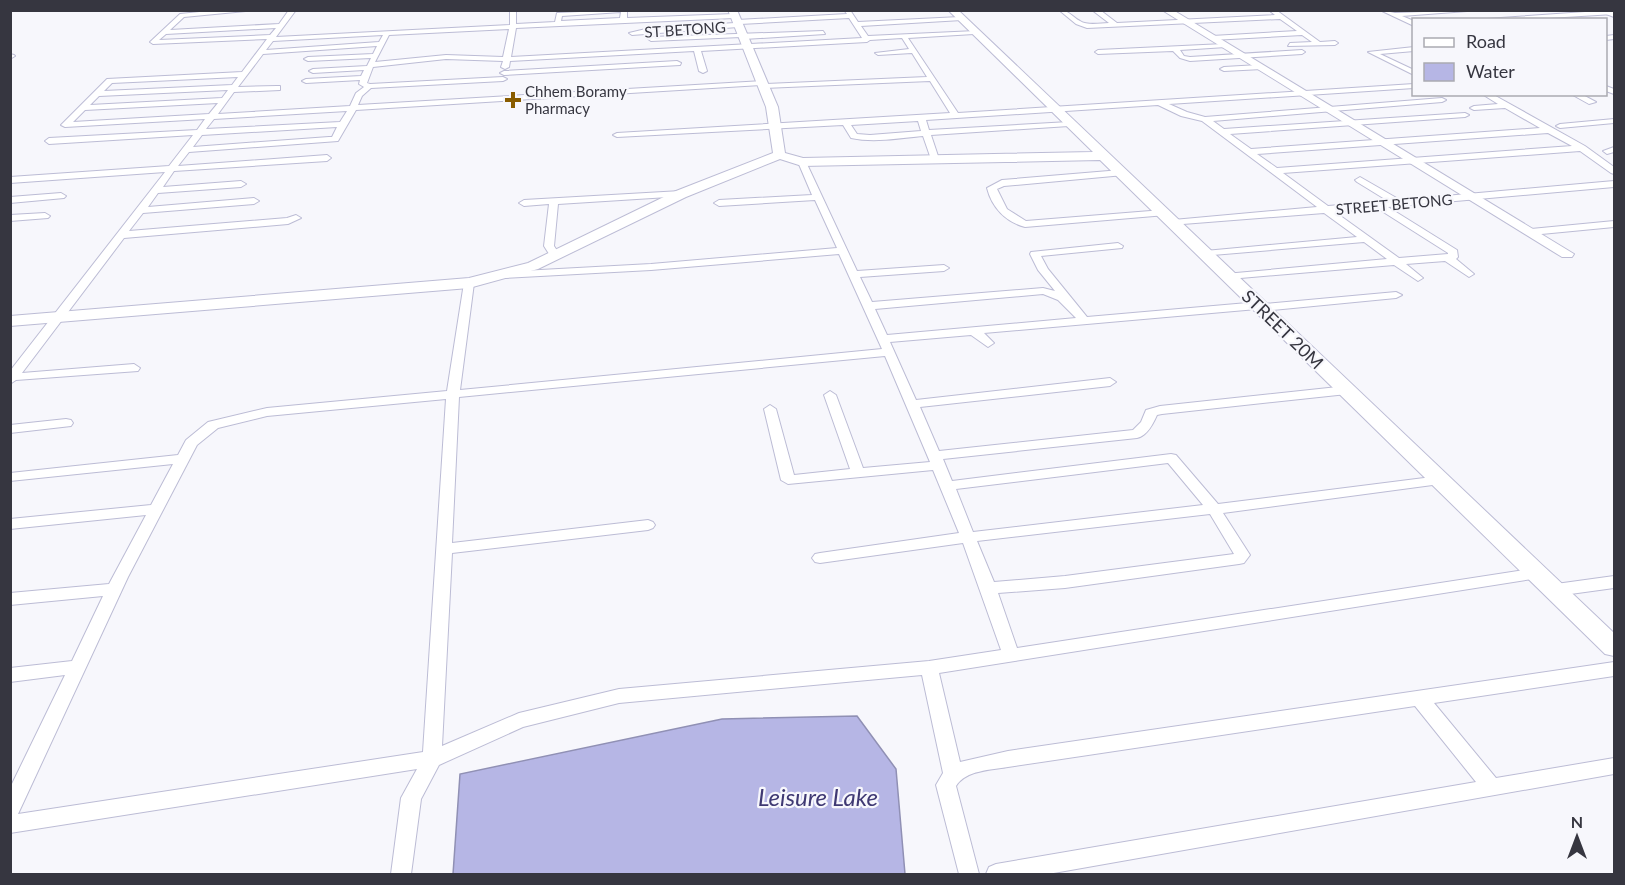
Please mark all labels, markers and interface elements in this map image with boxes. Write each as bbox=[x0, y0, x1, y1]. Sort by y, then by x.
street label: ST BETONG bbox=[644, 17, 726, 41]
legend bbox=[1412, 18, 1607, 96]
text: Road bbox=[1466, 30, 1506, 52]
text: Water bbox=[1466, 60, 1515, 82]
place label: Chhem Boramy Pharmacy bbox=[525, 82, 627, 117]
marker: Chhem Boramy Pharmacy bbox=[506, 93, 520, 107]
street label: STREET BETONG bbox=[1335, 190, 1453, 218]
street label: STREET 20M bbox=[1238, 285, 1328, 373]
water label: Leisure Lake bbox=[758, 782, 878, 811]
north arrow bbox=[1547, 807, 1607, 867]
text: N bbox=[1571, 812, 1583, 831]

